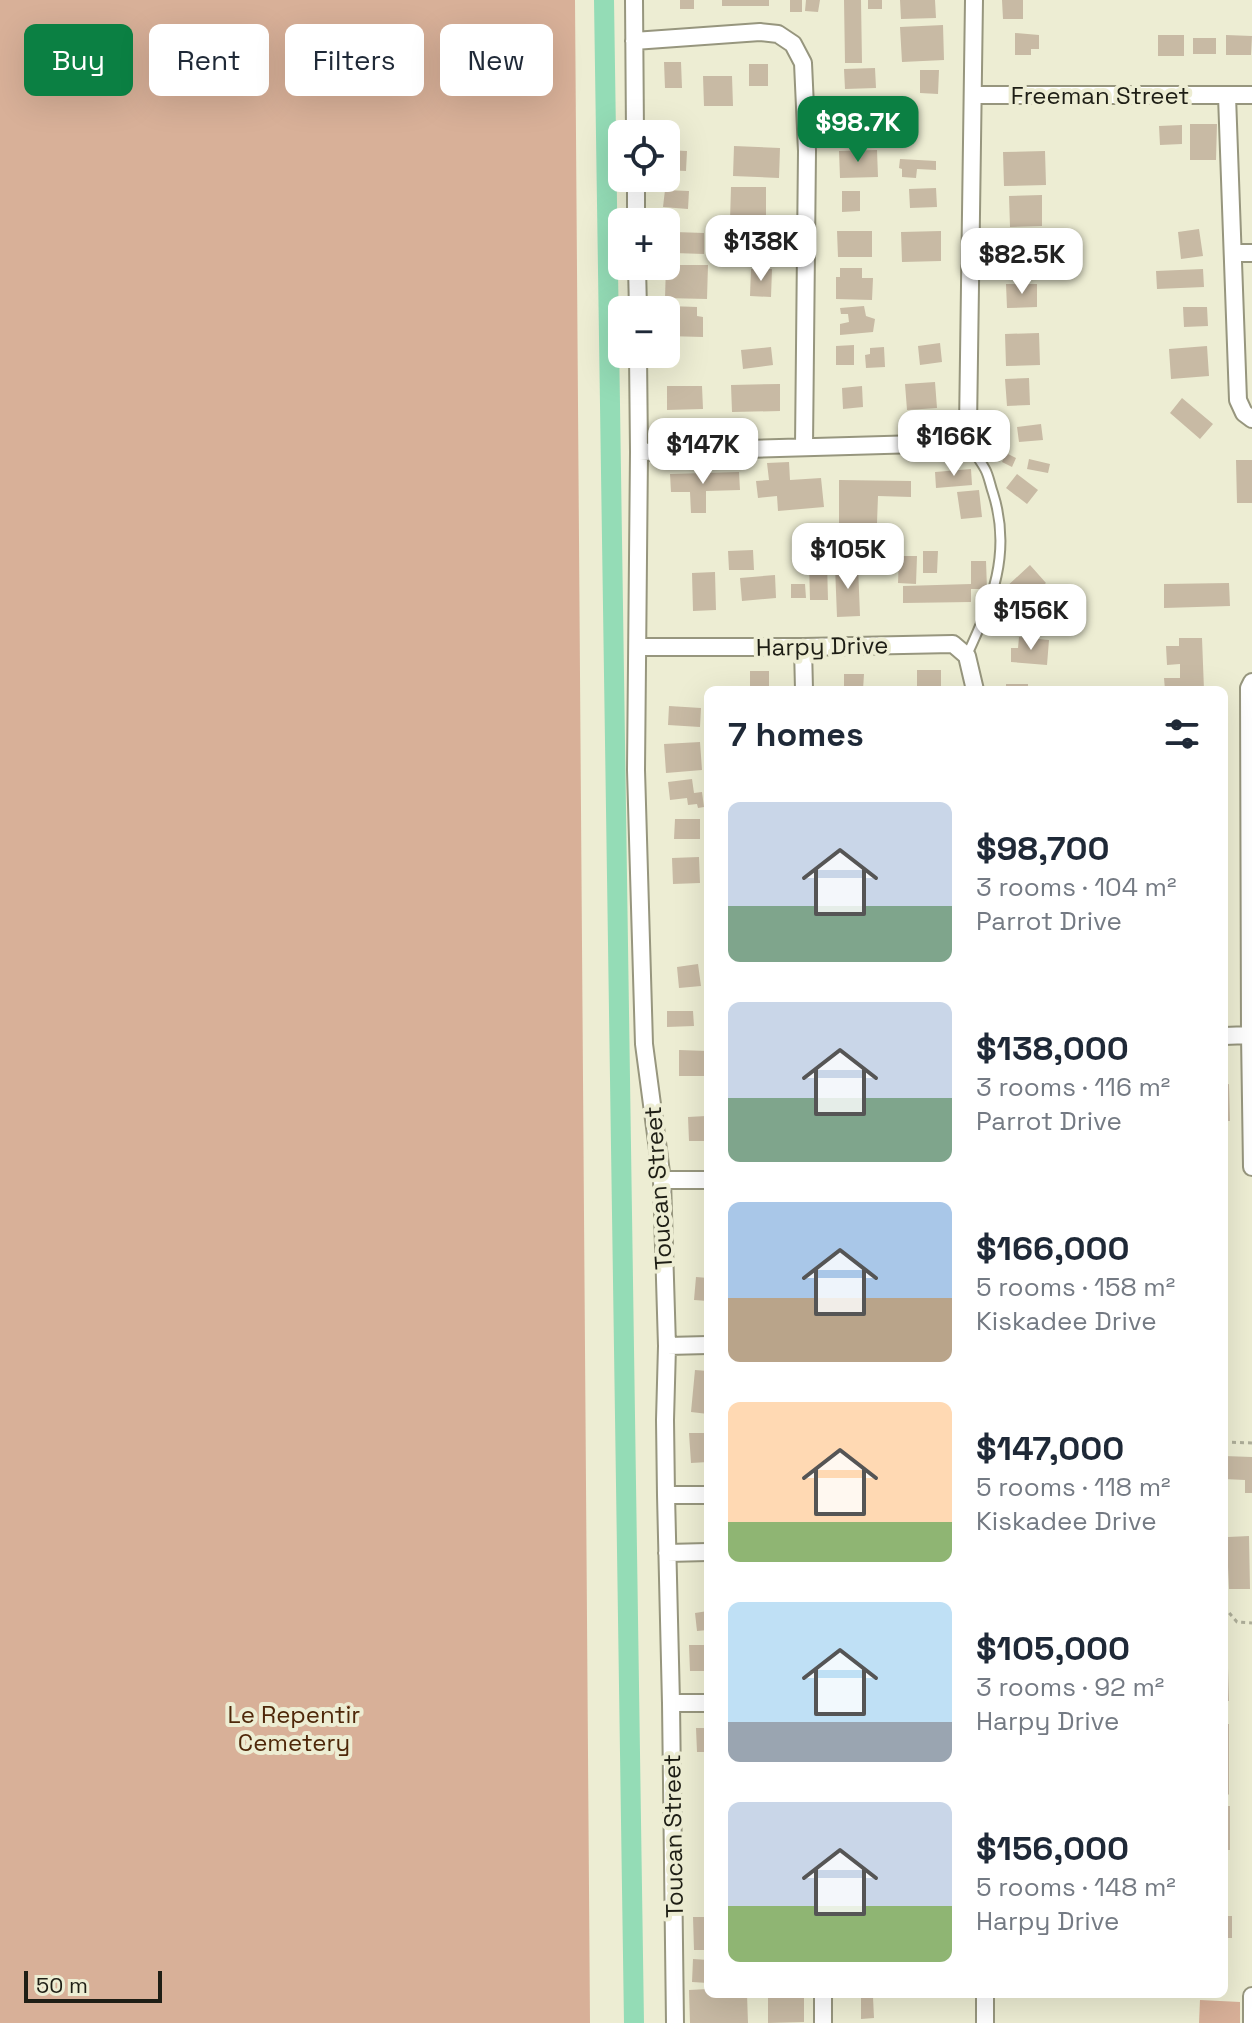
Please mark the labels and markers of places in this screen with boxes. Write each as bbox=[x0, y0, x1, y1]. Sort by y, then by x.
pin: $98.7K bbox=[793, 96, 923, 164]
pin: $138K bbox=[705, 215, 817, 283]
pin: $82.5K bbox=[957, 228, 1087, 296]
pin: $166K bbox=[898, 410, 1010, 478]
pin: $147K bbox=[647, 418, 759, 486]
pin: $105K bbox=[792, 523, 904, 591]
pin: $156K bbox=[975, 584, 1087, 652]

